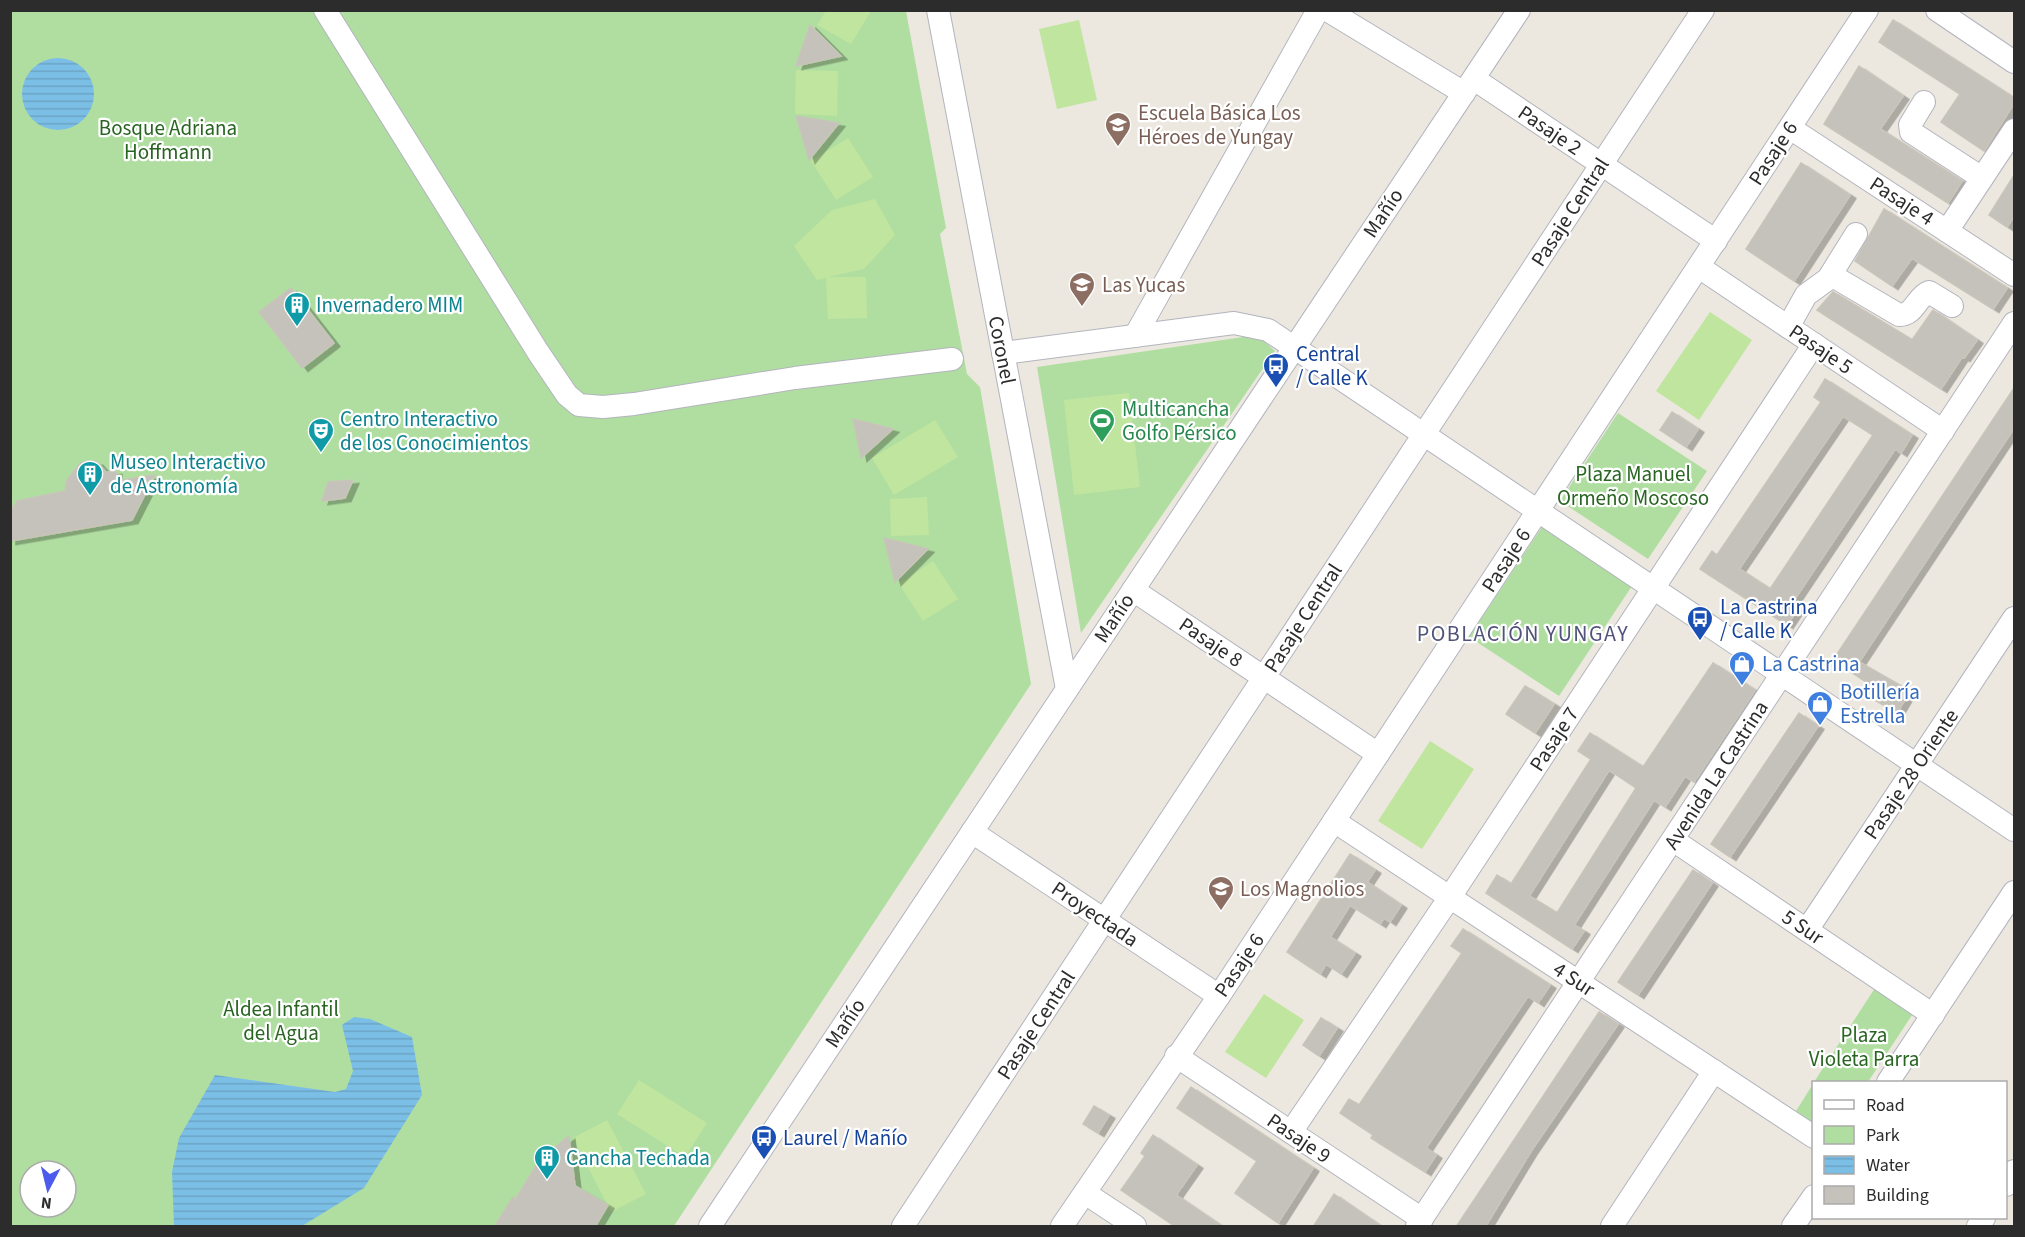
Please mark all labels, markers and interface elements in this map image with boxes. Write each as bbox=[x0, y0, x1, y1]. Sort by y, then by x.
place label: Escuela Básica Los Héroes de Yungay bbox=[1138, 98, 1301, 152]
street label: Pasaje 2 bbox=[1512, 98, 1588, 162]
school or university icon: Escuela Básica Los Héroes de Yungay bbox=[1103, 110, 1133, 148]
park label: Bosque Adriana Hoffmann bbox=[99, 113, 237, 167]
street label: Pasaje 6 bbox=[1741, 115, 1805, 191]
street label: Pasaje Central bbox=[1524, 152, 1616, 272]
street label: Pasaje 4 bbox=[1864, 169, 1940, 233]
street label: Mañío bbox=[1355, 182, 1411, 244]
school or university icon: Las Yucas bbox=[1067, 270, 1097, 308]
place label: Las Yucas bbox=[1102, 270, 1185, 300]
building icon: Invernadero MIM bbox=[282, 290, 312, 328]
place label: Invernadero MIM bbox=[316, 290, 463, 320]
street label: Coronel bbox=[981, 313, 1023, 387]
street label: Pasaje 5 bbox=[1783, 317, 1859, 381]
place label: Central / Calle K bbox=[1296, 339, 1368, 393]
bus stop icon: Central / Calle K bbox=[1261, 351, 1291, 389]
place label: Multicancha Golfo Pérsico bbox=[1122, 394, 1237, 448]
place label: Centro Interactivo de los Conocimientos bbox=[340, 404, 529, 458]
sports icon: Multicancha Golfo Pérsico bbox=[1087, 406, 1117, 444]
theatre icon: Centro Interactivo de los Conocimientos bbox=[306, 416, 336, 454]
place label: Museo Interactivo de Astronomía bbox=[110, 447, 266, 501]
building icon: Museo Interactivo de Astronomía bbox=[75, 459, 105, 497]
park label: Plaza Manuel Ormeño Moscoso bbox=[1557, 459, 1709, 513]
street label: Pasaje 6 bbox=[1474, 522, 1538, 598]
street label: Pasaje Central bbox=[1257, 558, 1349, 678]
street label: Mañío bbox=[1086, 587, 1142, 649]
place label: La Castrina / Calle K bbox=[1720, 592, 1818, 646]
bus stop icon: La Castrina / Calle K bbox=[1685, 604, 1715, 642]
street label: Pasaje 8 bbox=[1173, 610, 1249, 674]
district label: POBLACIÓN YUNGAY bbox=[1417, 618, 1629, 650]
shop icon: La Castrina bbox=[1727, 649, 1757, 687]
place label: La Castrina bbox=[1762, 649, 1860, 679]
place label: Botillería Estrella bbox=[1840, 677, 1920, 731]
shop icon: Botillería Estrella bbox=[1805, 689, 1835, 727]
street label: Avenida La Castrina bbox=[1657, 695, 1775, 855]
street label: Pasaje 7 bbox=[1522, 701, 1586, 777]
street label: Pasaje 28 Oriente bbox=[1856, 703, 1966, 845]
street label: Proyectada bbox=[1045, 874, 1145, 954]
school or university icon: Los Magnolios bbox=[1206, 874, 1236, 912]
place label: Los Magnolios bbox=[1240, 874, 1364, 904]
street label: 5 Sur bbox=[1776, 902, 1830, 952]
street label: Pasaje 6 bbox=[1207, 927, 1271, 1003]
street label: 4 Sur bbox=[1547, 954, 1601, 1004]
street label: Pasaje Central bbox=[990, 965, 1082, 1085]
street label: Mañío bbox=[817, 992, 873, 1054]
park label: Aldea Infantil del Agua bbox=[223, 994, 339, 1048]
park label: Plaza Violeta Parra bbox=[1809, 1020, 1919, 1074]
legend bbox=[1812, 1081, 2007, 1219]
text: Road bbox=[1866, 1093, 1905, 1118]
street label: Pasaje 9 bbox=[1261, 1106, 1337, 1170]
bus stop icon: Laurel / Mañío bbox=[749, 1123, 779, 1161]
place label: Laurel / Mañío bbox=[783, 1123, 908, 1153]
text: Park bbox=[1866, 1123, 1900, 1148]
building icon: Cancha Techada bbox=[532, 1143, 562, 1181]
place label: Cancha Techada bbox=[566, 1143, 710, 1173]
text: Water bbox=[1866, 1153, 1910, 1178]
north arrow bbox=[18, 1159, 78, 1219]
text: Building bbox=[1866, 1183, 1929, 1208]
text: N bbox=[40, 1191, 53, 1214]

